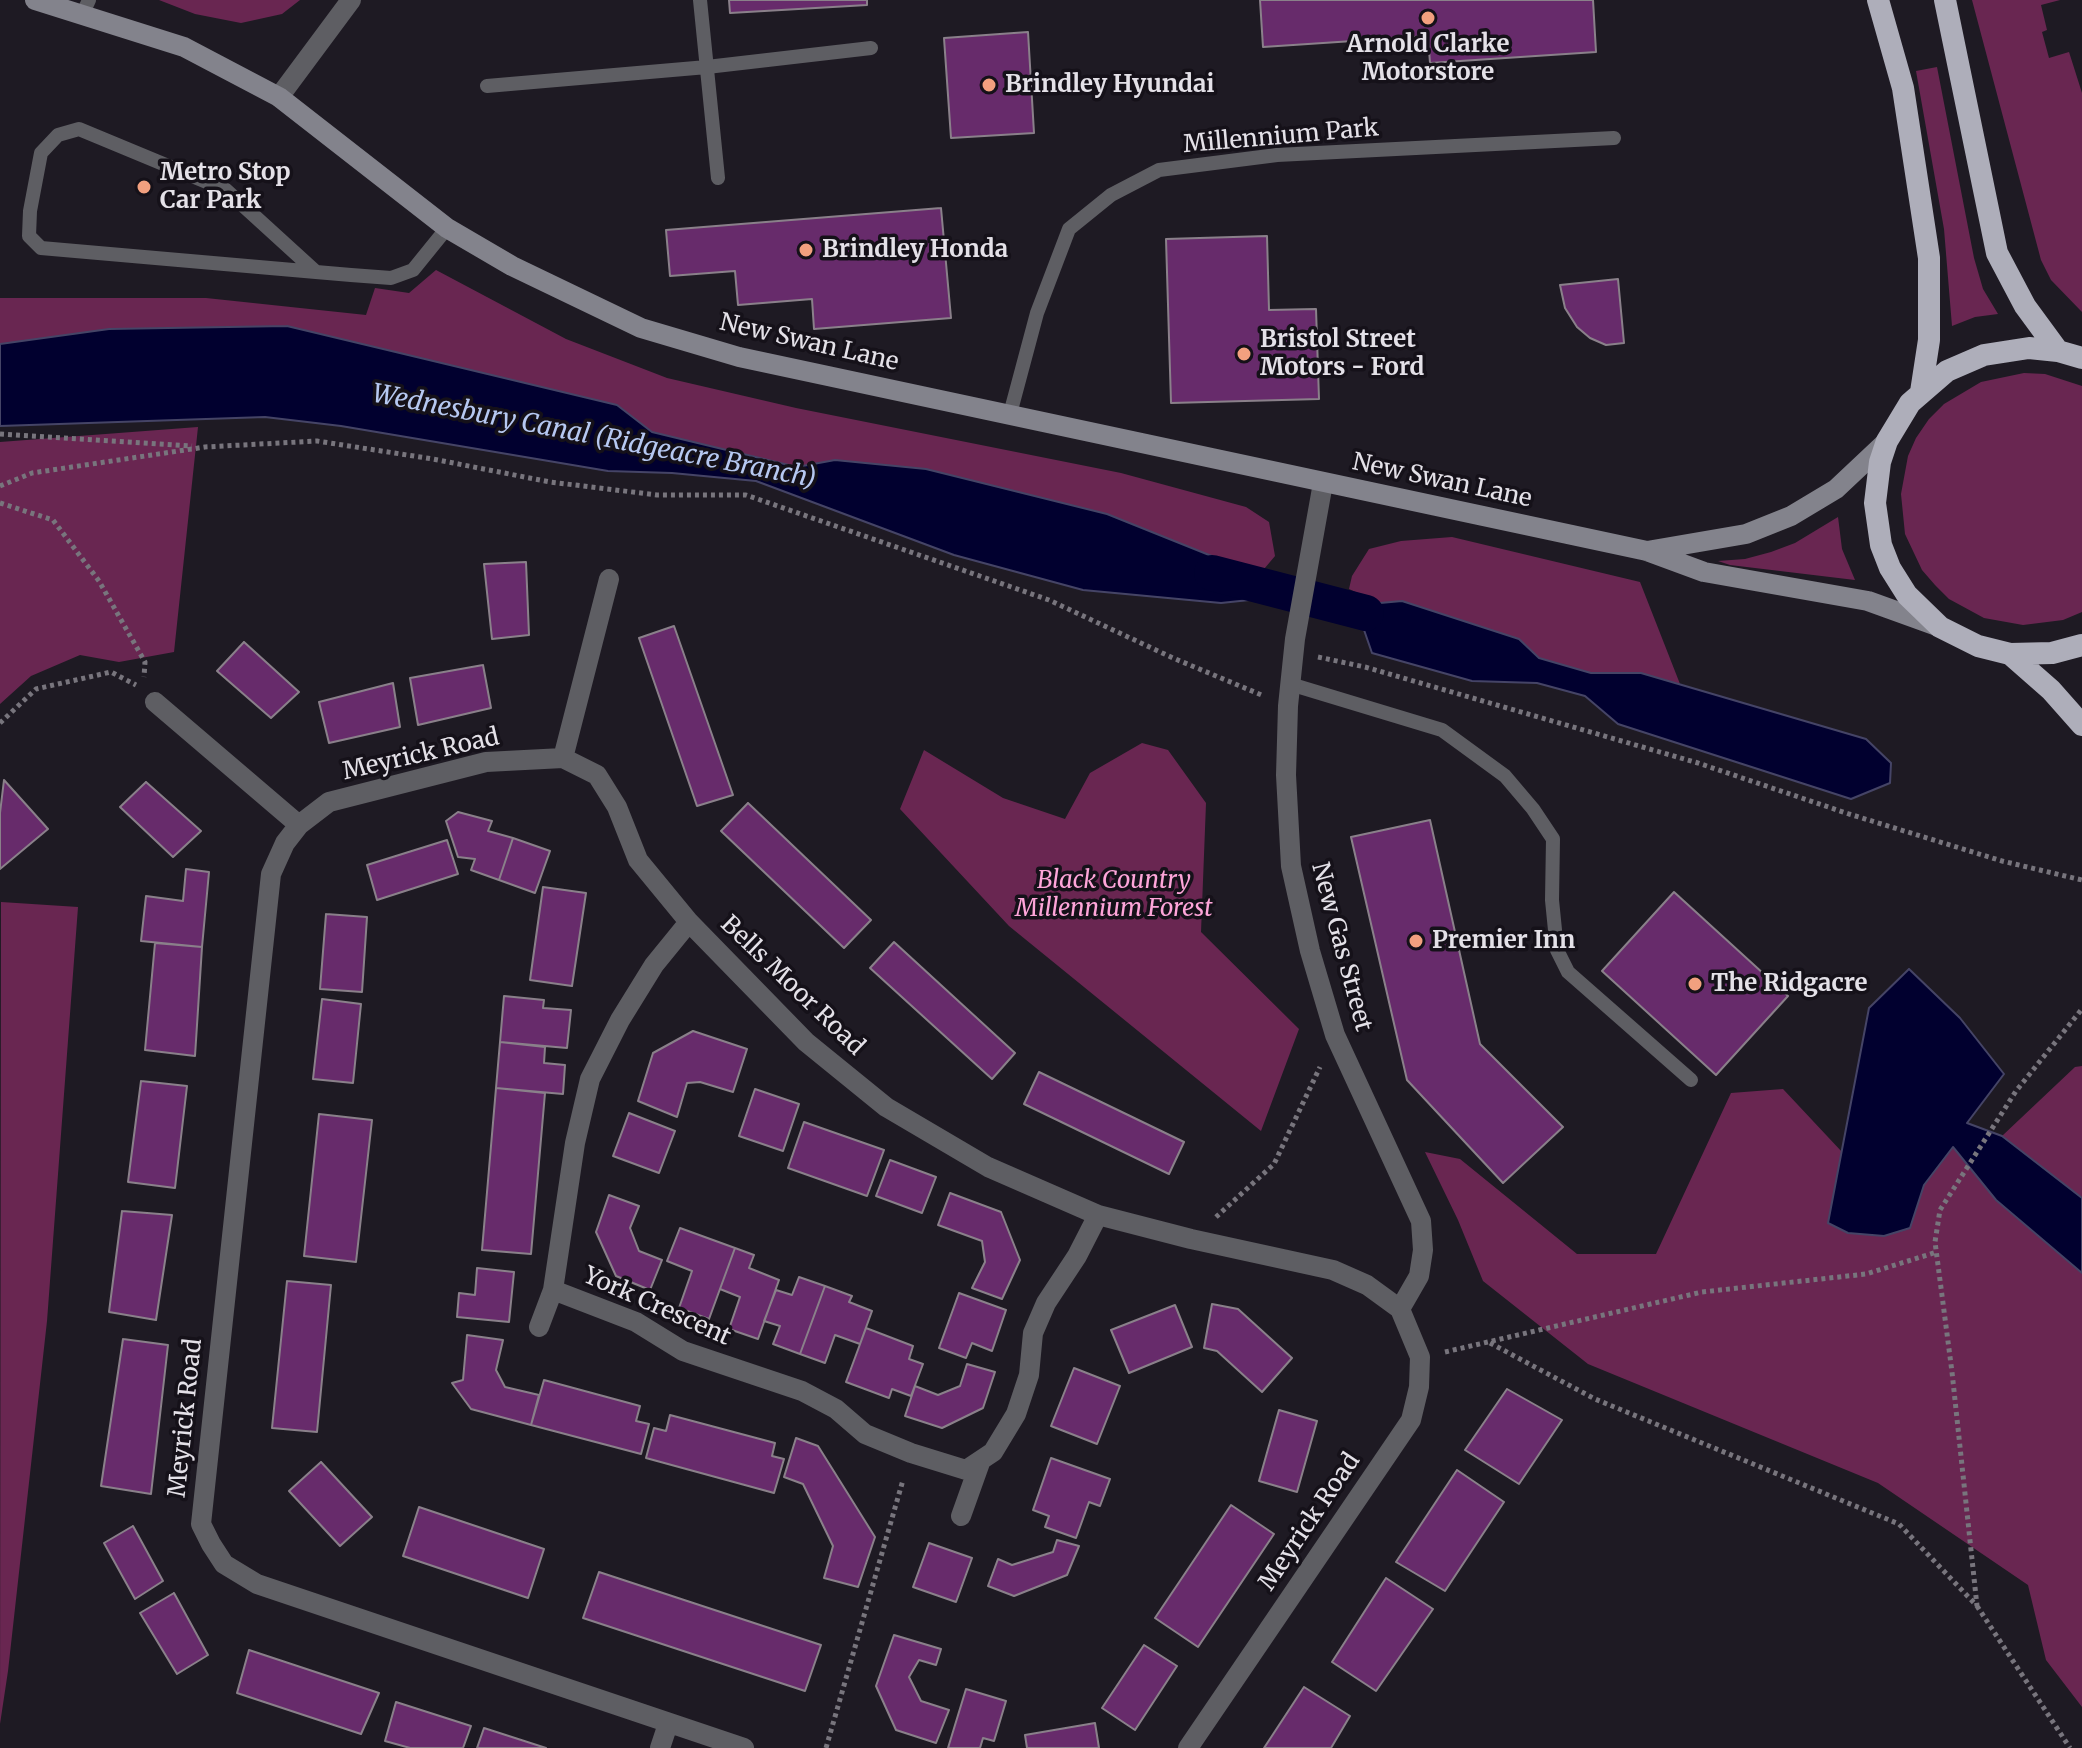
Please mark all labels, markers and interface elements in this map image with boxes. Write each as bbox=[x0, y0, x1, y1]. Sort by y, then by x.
marker: Arnold Clarke Motorstore bbox=[1419, 9, 1437, 27]
place label: Arnold Clarke Motorstore bbox=[1347, 31, 1509, 87]
place label: Brindley Hyundai bbox=[1005, 71, 1214, 99]
marker: Brindley Hyundai bbox=[980, 76, 998, 94]
street label: Millennium Park bbox=[1182, 114, 1380, 160]
place label: Metro Stop Car Park bbox=[160, 159, 291, 215]
marker: Metro Stop Car Park bbox=[135, 178, 153, 196]
place label: Brindley Honda bbox=[822, 236, 1008, 264]
marker: Brindley Honda bbox=[797, 241, 815, 259]
street label: New Swan Lane bbox=[717, 308, 901, 378]
place label: Bristol Street Motors - Ford bbox=[1260, 326, 1424, 382]
marker: Bristol Street Motors - Ford bbox=[1235, 345, 1253, 363]
water label: Wednesbury Canal (Ridgeacre Branch) bbox=[369, 379, 819, 495]
street label: New Swan Lane bbox=[1350, 448, 1534, 514]
street label: Meyrick Road bbox=[340, 723, 502, 787]
street label: New Gas Street bbox=[1305, 859, 1377, 1035]
park label: Black Country Millennium Forest bbox=[1015, 867, 1213, 923]
street label: Bells Moor Road bbox=[714, 910, 870, 1062]
place label: Premier Inn bbox=[1432, 927, 1575, 955]
marker: Premier Inn bbox=[1407, 932, 1425, 950]
place label: The Ridgacre bbox=[1711, 970, 1868, 998]
marker: The Ridgacre bbox=[1686, 975, 1704, 993]
street label: York Crescent bbox=[579, 1262, 735, 1352]
street label: Meyrick Road bbox=[163, 1337, 209, 1499]
street label: Meyrick Road bbox=[1253, 1448, 1367, 1596]

